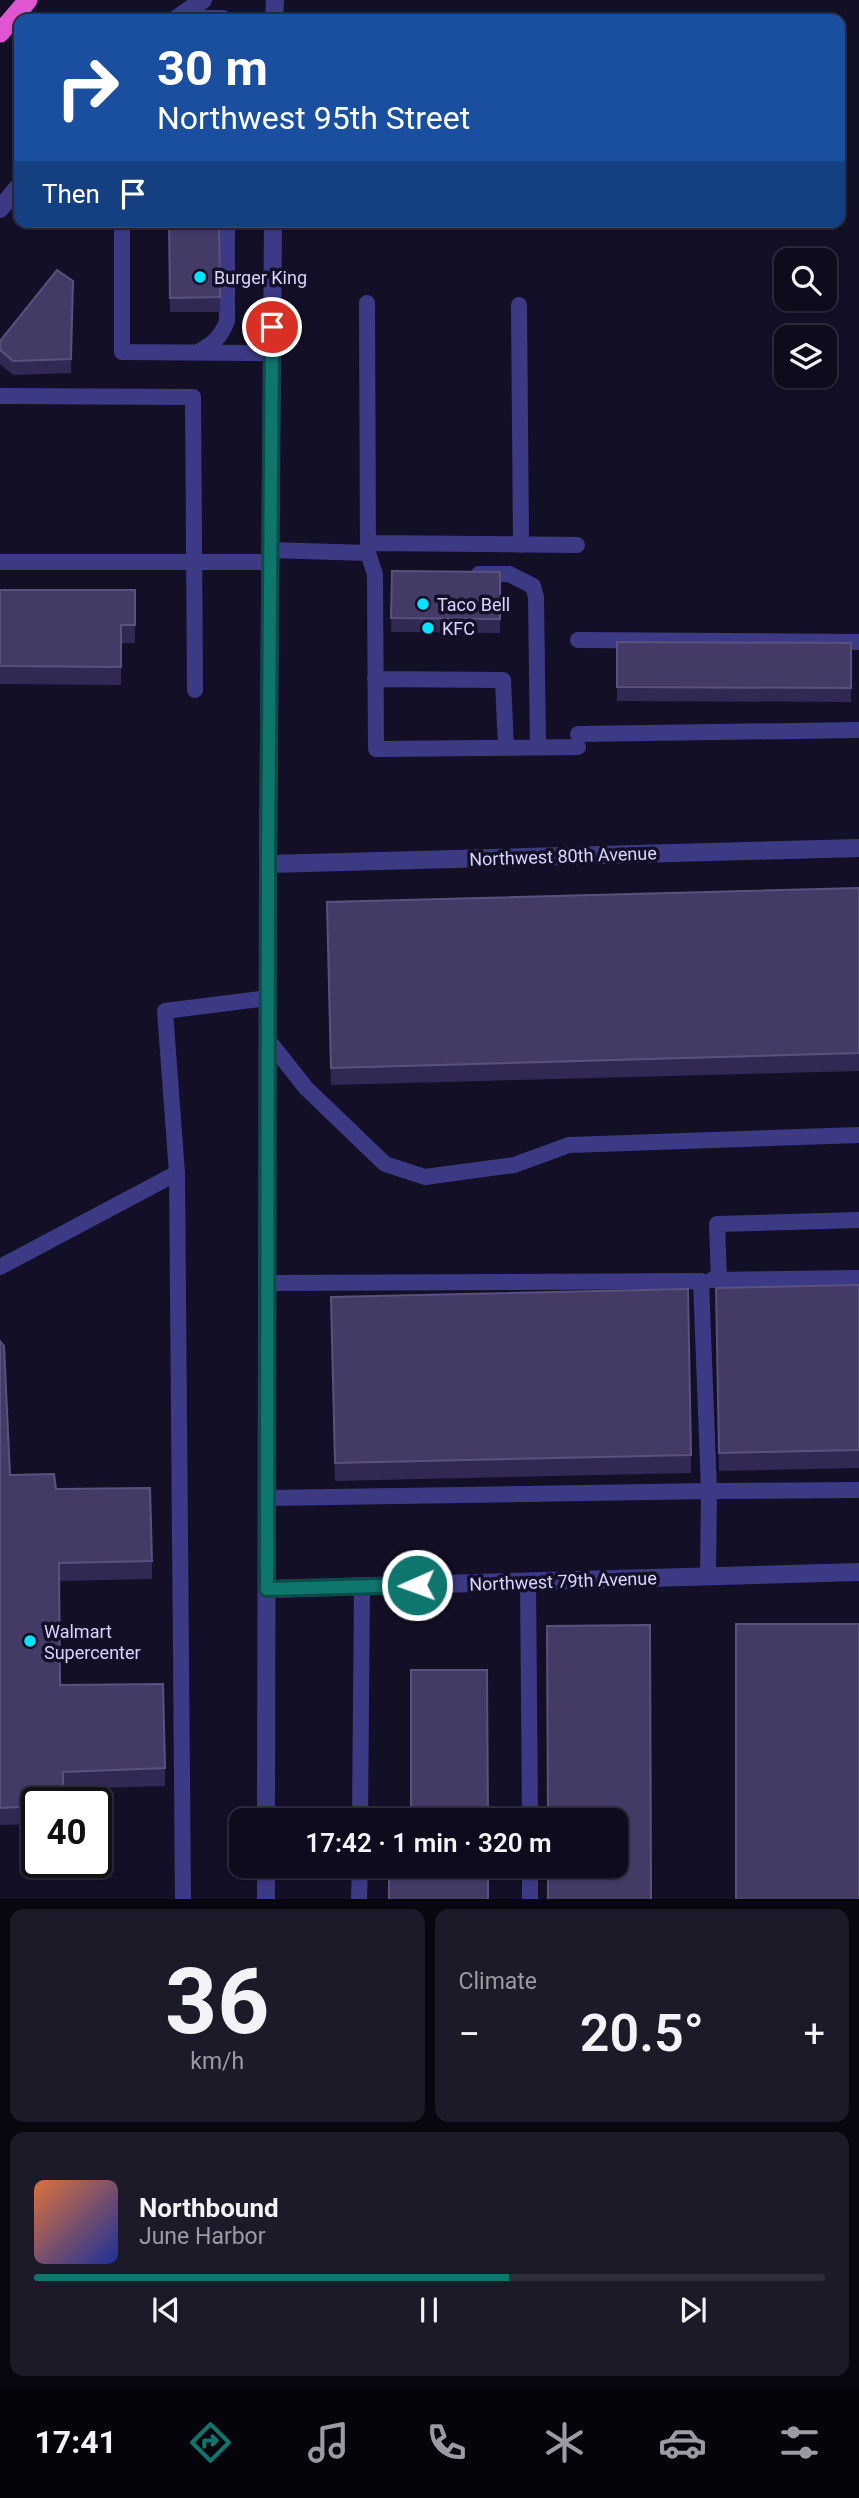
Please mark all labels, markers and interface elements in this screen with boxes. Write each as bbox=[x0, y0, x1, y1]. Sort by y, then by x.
text: 30 m bbox=[157, 40, 268, 97]
icon: right bbox=[42, 42, 133, 133]
text: Northwest 95th Street bbox=[157, 99, 470, 137]
icon: arrive bbox=[114, 175, 152, 213]
text: Then bbox=[42, 179, 100, 209]
map controls bbox=[774, 248, 837, 388]
button: search bbox=[774, 248, 837, 311]
place label: Burger King bbox=[214, 267, 307, 288]
marker: Burger King bbox=[192, 269, 208, 285]
pin bbox=[242, 297, 302, 357]
icon: arrive bbox=[253, 308, 291, 346]
button: layers bbox=[774, 325, 837, 388]
place label: Taco Bell bbox=[437, 594, 510, 615]
marker: Taco Bell bbox=[415, 596, 431, 612]
place label: KFC bbox=[442, 618, 475, 639]
marker: KFC bbox=[420, 620, 436, 636]
street label: Northwest 80th Avenue bbox=[469, 842, 657, 870]
position arrow bbox=[380, 1548, 454, 1622]
street label: Northwest 79th Avenue bbox=[469, 1567, 657, 1595]
place label: Walmart Supercenter bbox=[44, 1621, 141, 1663]
marker: Walmart Supercenter bbox=[22, 1633, 38, 1649]
speed limit sign: 40 bbox=[21, 1787, 112, 1878]
text: 17:42 · 1 min · 320 m bbox=[305, 1828, 552, 1858]
text: 36 bbox=[165, 1949, 269, 2055]
text: Climate bbox=[459, 1968, 537, 1995]
text: 20.5° bbox=[580, 2003, 704, 2064]
text: − bbox=[459, 2012, 480, 2056]
text: + bbox=[803, 2012, 825, 2056]
text: km/h bbox=[190, 2048, 244, 2075]
text: Northbound bbox=[139, 2193, 279, 2223]
text: June Harbor bbox=[139, 2223, 266, 2250]
icon: previous bbox=[147, 2291, 185, 2329]
icon: pause bbox=[410, 2291, 448, 2329]
icon: next bbox=[674, 2291, 712, 2329]
icon: directions bbox=[186, 2418, 235, 2467]
icon: music bbox=[304, 2418, 353, 2467]
icon: phone bbox=[422, 2418, 471, 2467]
icon: climate bbox=[540, 2418, 589, 2467]
icon: car bbox=[658, 2418, 707, 2467]
icon: filters bbox=[775, 2418, 824, 2467]
text: 17:41 bbox=[34, 2423, 117, 2461]

